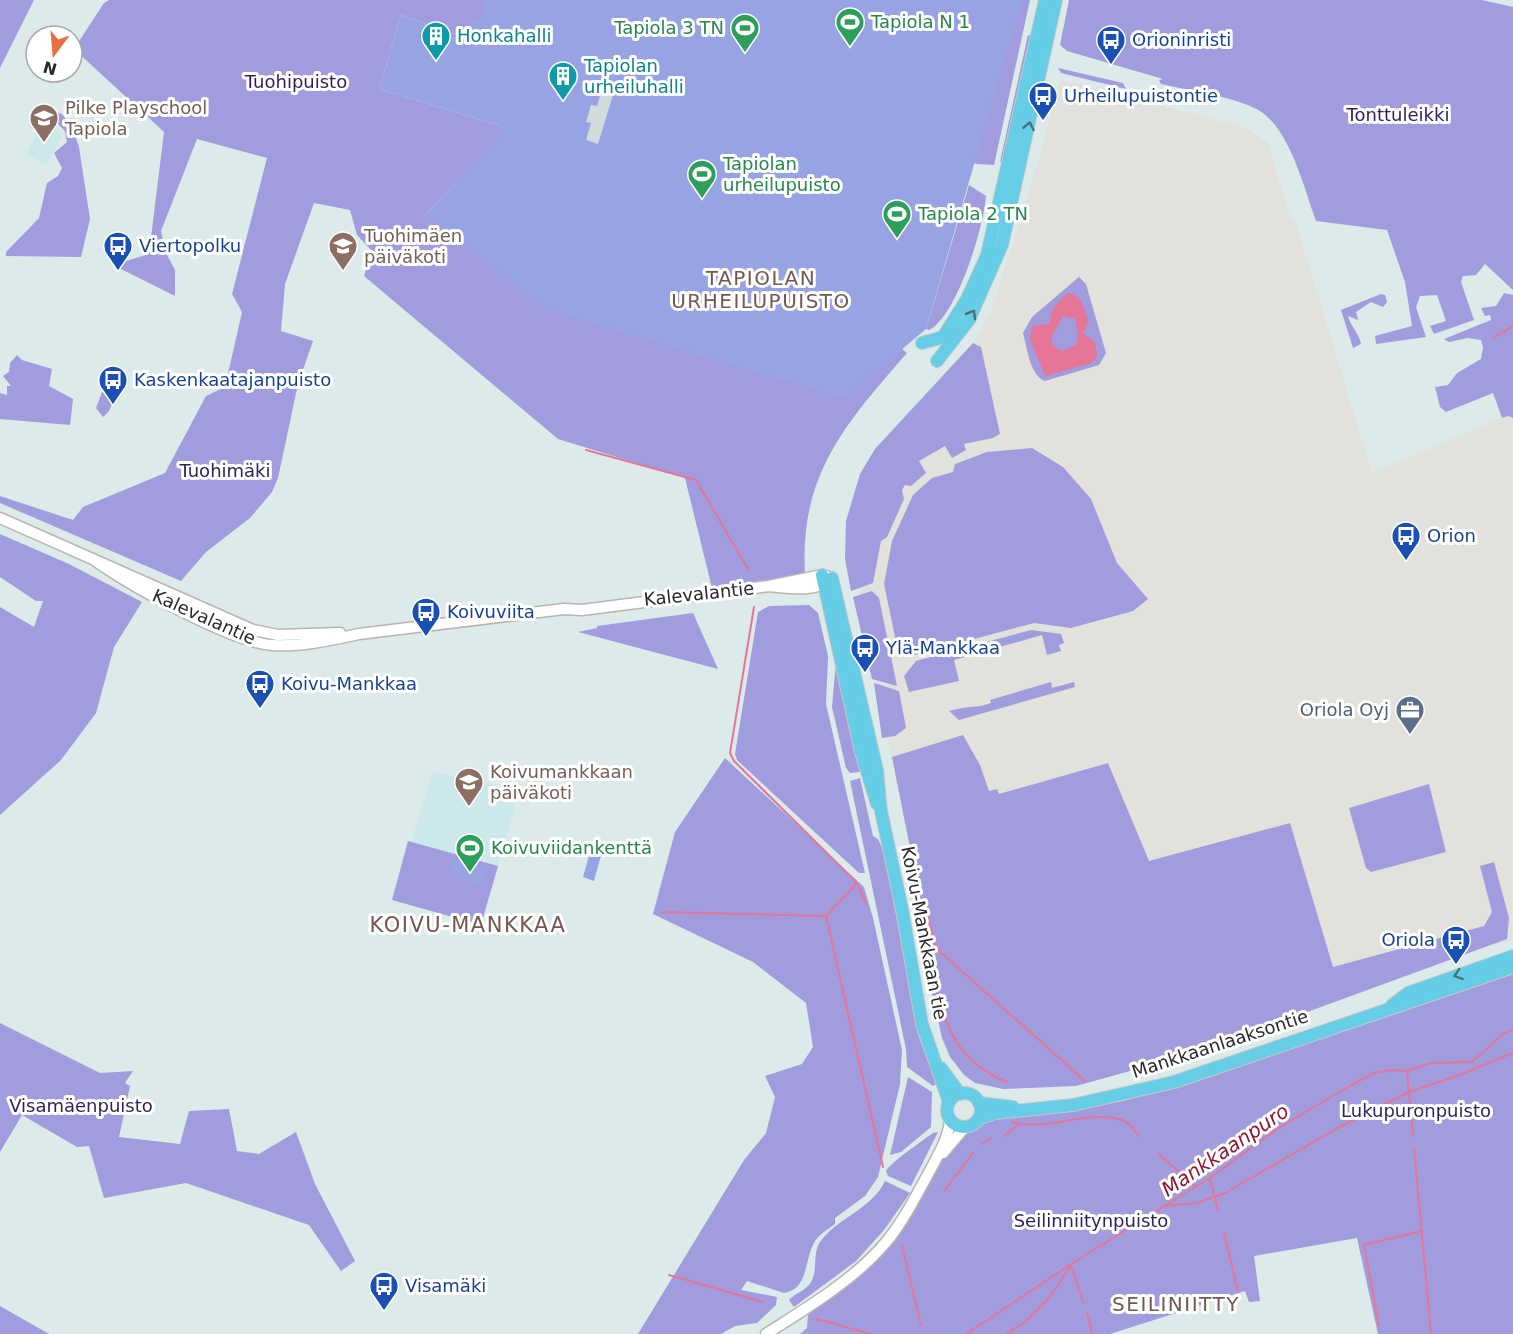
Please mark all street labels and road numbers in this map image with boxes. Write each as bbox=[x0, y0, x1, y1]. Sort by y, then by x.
street label: Kalevalantie bbox=[643, 577, 755, 610]
street label: Kalevalantie bbox=[149, 584, 259, 649]
street label: Koivu-Mankkaan tie bbox=[897, 844, 952, 1021]
street label: Mankkaanlaaksontie bbox=[1129, 1005, 1311, 1082]

